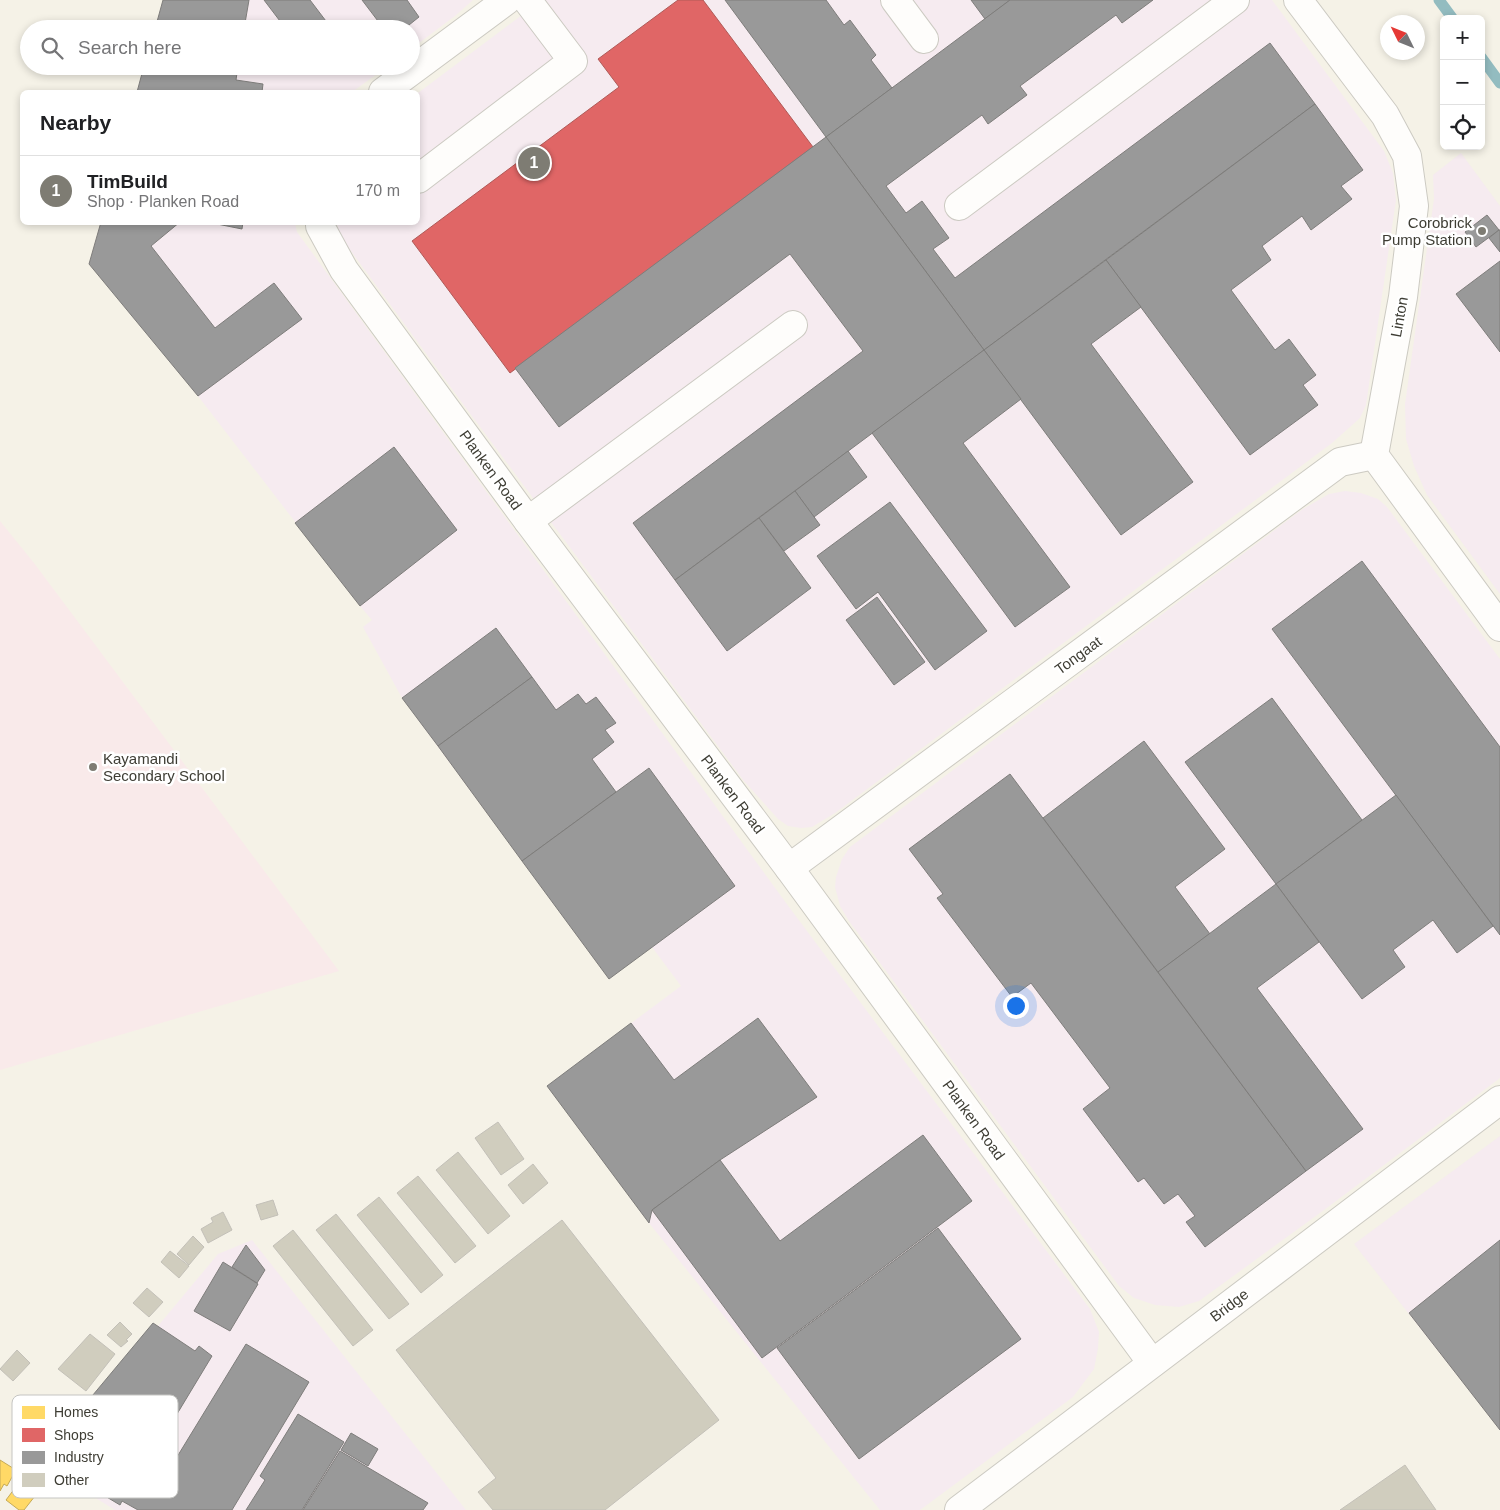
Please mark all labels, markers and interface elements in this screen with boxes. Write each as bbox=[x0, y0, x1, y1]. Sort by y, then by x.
north arrow bbox=[1380, 15, 1425, 60]
map controls bbox=[1440, 15, 1485, 150]
button: + bbox=[1440, 15, 1485, 60]
search box bbox=[20, 20, 420, 75]
icon: search bbox=[38, 34, 66, 62]
text: Search here bbox=[78, 37, 182, 58]
button: − bbox=[1440, 60, 1485, 105]
button: locate bbox=[1440, 105, 1485, 150]
text: Nearby bbox=[40, 111, 111, 134]
pin: 1 bbox=[518, 144, 550, 182]
text: TimBuild bbox=[87, 171, 168, 192]
text: 1 bbox=[52, 182, 60, 199]
text: 170 m bbox=[356, 182, 400, 199]
text: Shop · Planken Road bbox=[87, 193, 239, 210]
place label: Corobrick Pump Station bbox=[1382, 214, 1472, 248]
marker: Corobrick Pump Station bbox=[1476, 225, 1488, 237]
street label: Linton bbox=[1387, 295, 1411, 339]
street label: Planken Road bbox=[456, 427, 526, 513]
street label: Tongaat bbox=[1051, 632, 1105, 678]
place label: Kayamandi Secondary School bbox=[103, 750, 225, 784]
street label: Planken Road bbox=[698, 751, 768, 837]
marker: Kayamandi Secondary School bbox=[87, 761, 99, 773]
your location bbox=[1003, 993, 1029, 1019]
street label: Planken Road bbox=[939, 1077, 1009, 1163]
street label: Bridge bbox=[1207, 1285, 1251, 1325]
legend bbox=[12, 1395, 178, 1498]
text: Homes bbox=[54, 1404, 98, 1420]
text: Shops bbox=[54, 1427, 94, 1443]
text: Industry bbox=[54, 1449, 104, 1465]
text: Other bbox=[54, 1472, 89, 1488]

